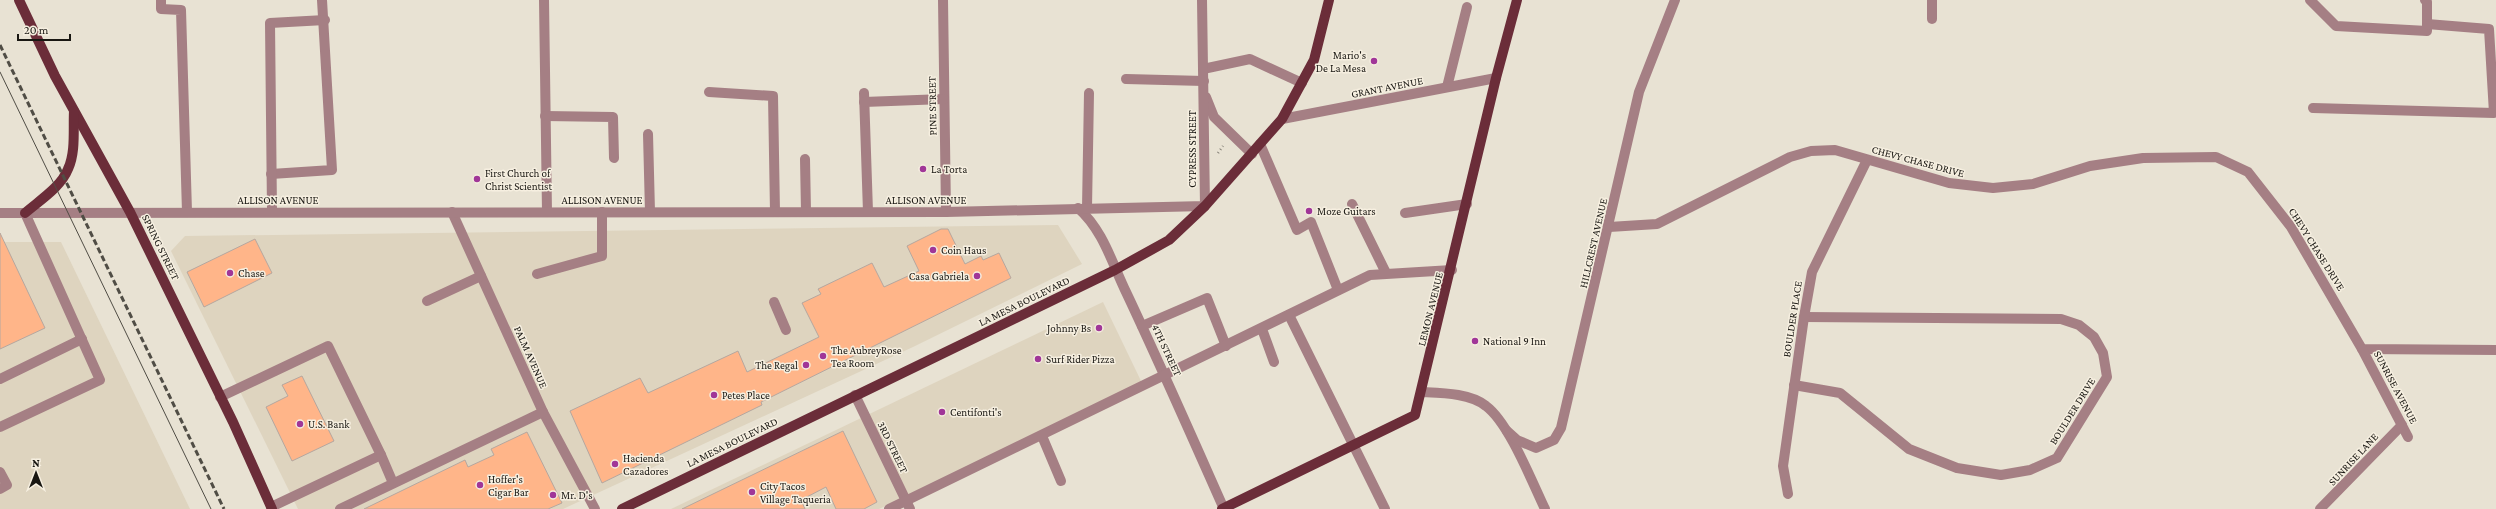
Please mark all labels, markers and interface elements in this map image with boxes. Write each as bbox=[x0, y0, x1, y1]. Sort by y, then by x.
scale bar bbox=[18, 16, 70, 42]
text: 20 m bbox=[24, 23, 49, 37]
place label: Mario's De La Mesa bbox=[1316, 49, 1366, 74]
marker: Mario's De La Mesa bbox=[1369, 56, 1379, 66]
street label: GRANT AVENUE bbox=[1350, 74, 1424, 100]
street label: PINE STREET bbox=[925, 76, 939, 136]
street label: CYPRESS STREET bbox=[1186, 110, 1198, 188]
street label: CHEVY CHASE DRIVE bbox=[1870, 143, 1966, 179]
place label: La Torta bbox=[931, 163, 967, 175]
marker: La Torta bbox=[918, 164, 928, 174]
place label: First Church of Christ Scientist bbox=[485, 167, 552, 192]
marker: First Church of Christ Scientist bbox=[472, 174, 482, 184]
street label: ALLISON AVENUE bbox=[237, 194, 319, 206]
street label: ALLISON AVENUE bbox=[561, 194, 643, 206]
street label: ALLISON AVENUE bbox=[885, 194, 967, 206]
street label: HILLCREST AVENUE bbox=[1577, 197, 1609, 289]
place label: Moze Guitars bbox=[1317, 205, 1376, 217]
street label: CHEVY CHASE DRIVE bbox=[2287, 205, 2347, 293]
marker: Moze Guitars bbox=[1304, 206, 1314, 216]
street label: SPRING STREET bbox=[140, 212, 182, 282]
place label: Coin Haus bbox=[941, 244, 986, 256]
marker: Coin Haus bbox=[928, 245, 938, 255]
place label: Chase bbox=[238, 267, 265, 279]
marker: Chase bbox=[225, 268, 235, 278]
place label: Casa Gabriela bbox=[909, 270, 969, 282]
marker: Casa Gabriela bbox=[972, 271, 982, 281]
street label: LEMON AVENUE bbox=[1415, 271, 1445, 347]
street label: LA MESA BOULEVARD bbox=[977, 274, 1071, 328]
street label: BOULDER PLACE bbox=[1780, 280, 1804, 358]
place label: Johnny Bs bbox=[1046, 322, 1091, 335]
street label: 4TH STREET bbox=[1150, 322, 1184, 378]
marker: Johnny Bs bbox=[1094, 323, 1104, 333]
street label: PALM AVENUE bbox=[512, 324, 550, 390]
place label: National 9 Inn bbox=[1483, 335, 1546, 347]
marker: National 9 Inn bbox=[1470, 336, 1480, 346]
place label: The AubreyRose Tea Room bbox=[831, 344, 902, 369]
street label: SUNRISE AVENUE bbox=[2372, 349, 2420, 425]
marker: The AubreyRose Tea Room bbox=[818, 351, 828, 361]
place label: Surf Rider Pizza bbox=[1046, 353, 1115, 365]
marker: Surf Rider Pizza bbox=[1033, 354, 1043, 364]
place label: The Regal bbox=[755, 359, 798, 372]
marker: The Regal bbox=[801, 360, 811, 370]
street label: BOULDER DRIVE bbox=[2047, 375, 2097, 447]
place label: Petes Place bbox=[722, 389, 770, 401]
marker: Petes Place bbox=[709, 390, 719, 400]
place label: Centifonti's bbox=[950, 406, 1002, 418]
marker: Centifonti's bbox=[937, 407, 947, 417]
street label: LA MESA BOULEVARD bbox=[685, 415, 779, 469]
place label: U.S. Bank bbox=[308, 418, 350, 430]
marker: U.S. Bank bbox=[295, 419, 305, 429]
street label: 3RD STREET bbox=[875, 419, 911, 475]
street label: SUNRISE LANE bbox=[2326, 430, 2380, 488]
place label: Hacienda Cazadores bbox=[623, 452, 668, 477]
north arrow bbox=[16, 453, 56, 493]
text: N bbox=[32, 457, 40, 469]
marker: Hacienda Cazadores bbox=[610, 459, 620, 469]
place label: Hoffer's Cigar Bar bbox=[488, 473, 529, 499]
marker: Hoffer's Cigar Bar bbox=[475, 480, 485, 490]
place label: City Tacos Village Taqueria bbox=[760, 480, 831, 506]
marker: City Tacos Village Taqueria bbox=[747, 487, 757, 497]
place label: Mr. D's bbox=[561, 489, 593, 501]
marker: Mr. D's bbox=[548, 490, 558, 500]

